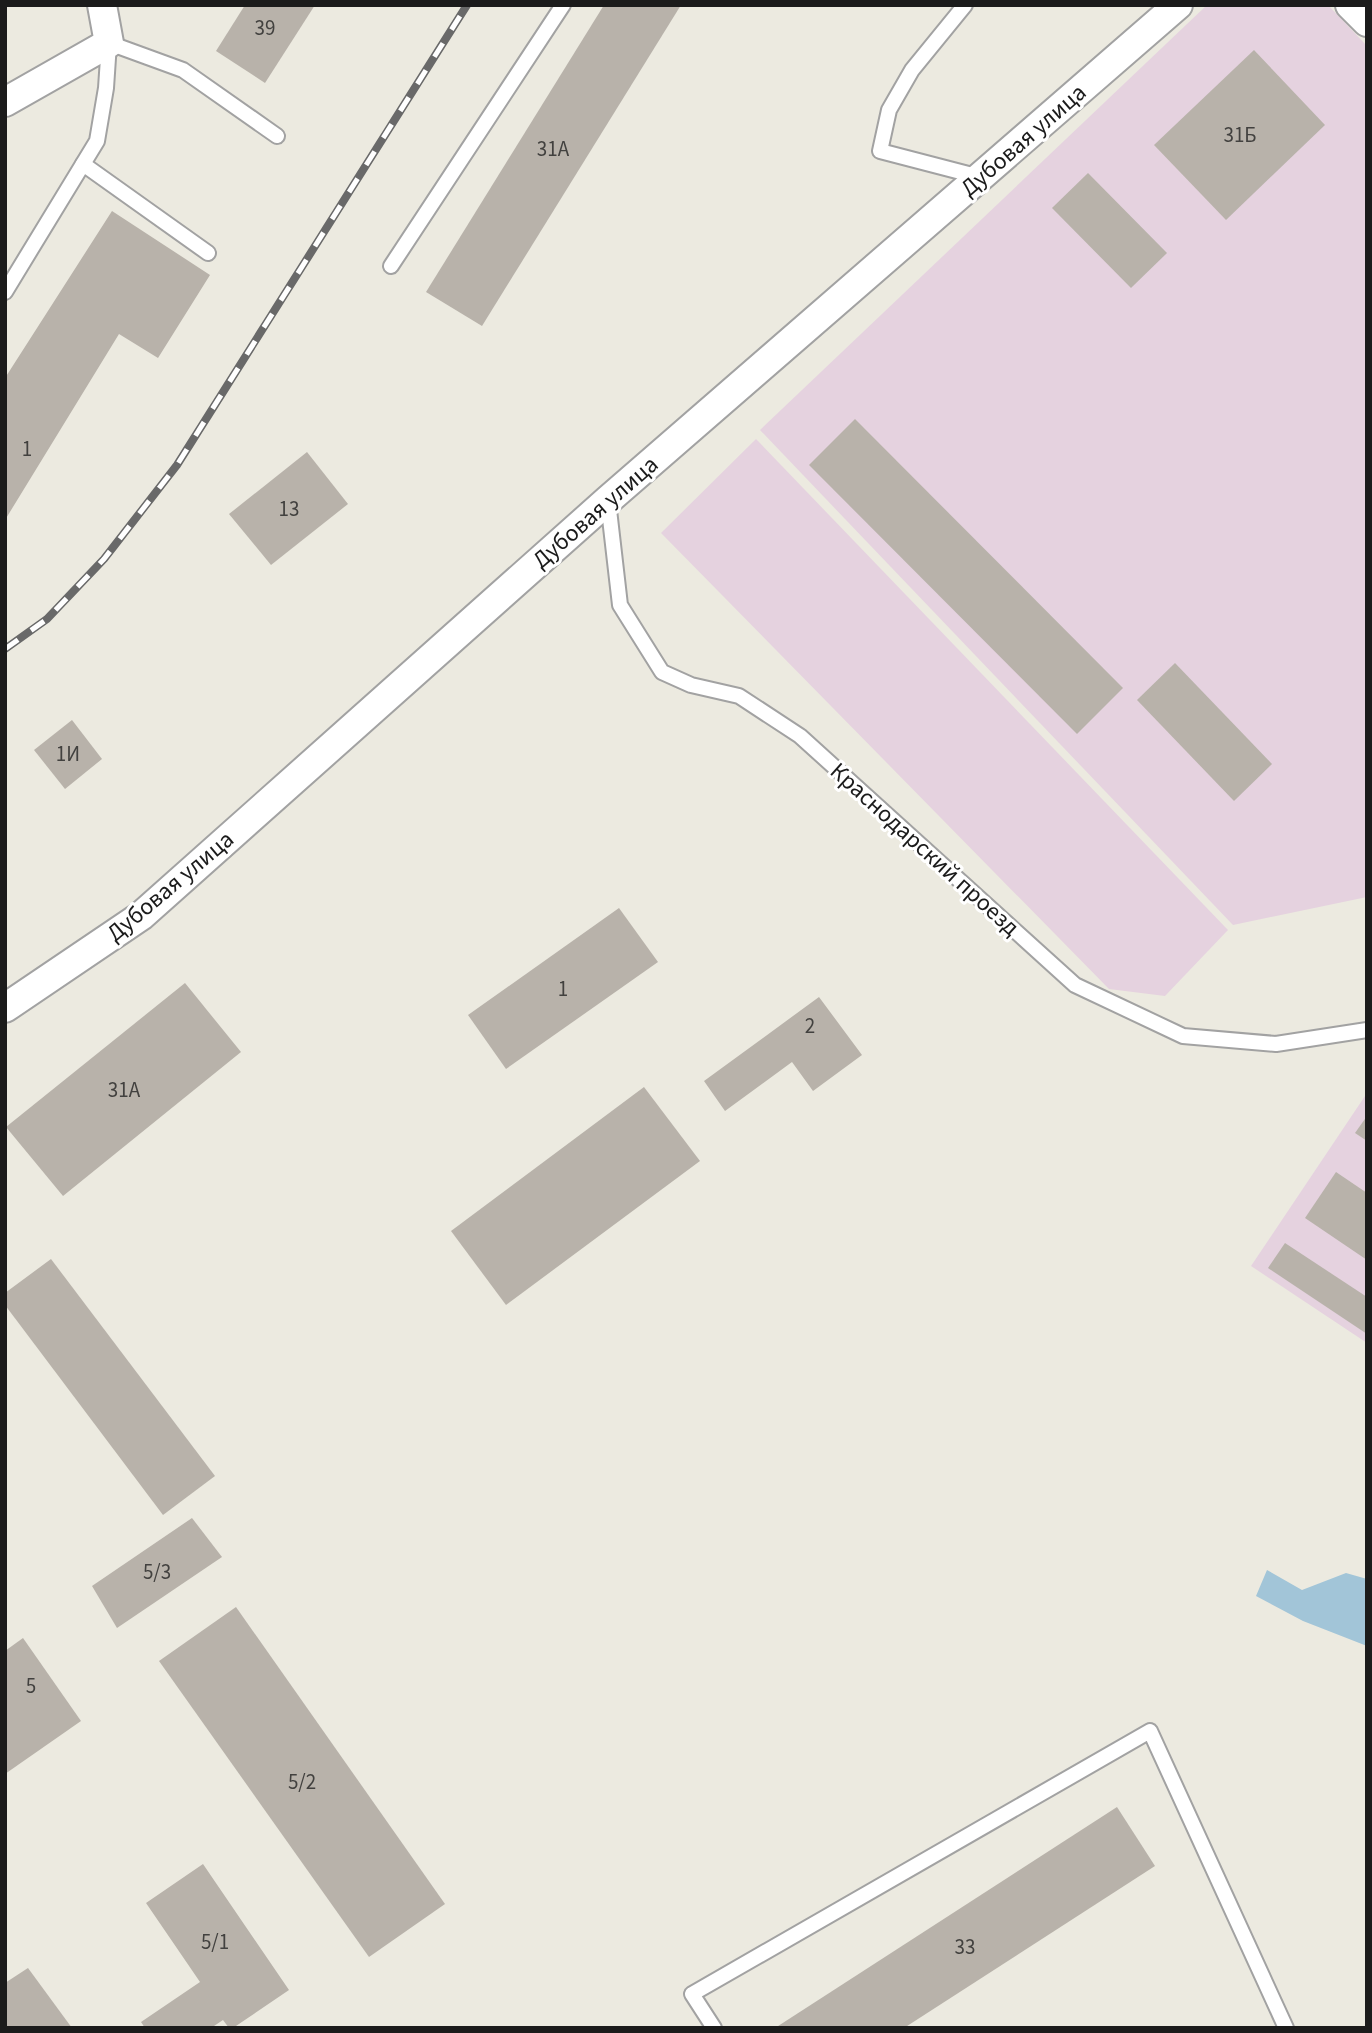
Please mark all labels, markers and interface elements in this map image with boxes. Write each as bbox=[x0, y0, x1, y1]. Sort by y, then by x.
house number: 39 bbox=[255, 13, 275, 43]
street label: Дубовая улица bbox=[953, 76, 1094, 205]
house number: 31Б bbox=[1223, 120, 1257, 150]
house number: 31А bbox=[537, 134, 570, 164]
house number: 1 bbox=[22, 434, 32, 464]
street label: Дубовая улица bbox=[525, 448, 666, 577]
house number: 13 bbox=[279, 494, 299, 524]
house number: 1И bbox=[56, 739, 80, 769]
street label: Краснодарский проезд bbox=[822, 754, 1027, 944]
street label: Дубовая улица bbox=[99, 822, 242, 950]
house number: 1 bbox=[558, 974, 568, 1004]
house number: 2 bbox=[805, 1011, 815, 1041]
house number: 31А bbox=[108, 1075, 141, 1105]
house number: 5/3 bbox=[143, 1557, 171, 1587]
house number: 5 bbox=[26, 1671, 36, 1701]
house number: 5/2 bbox=[288, 1767, 316, 1797]
house number: 5/1 bbox=[201, 1927, 229, 1957]
house number: 33 bbox=[955, 1932, 975, 1962]

